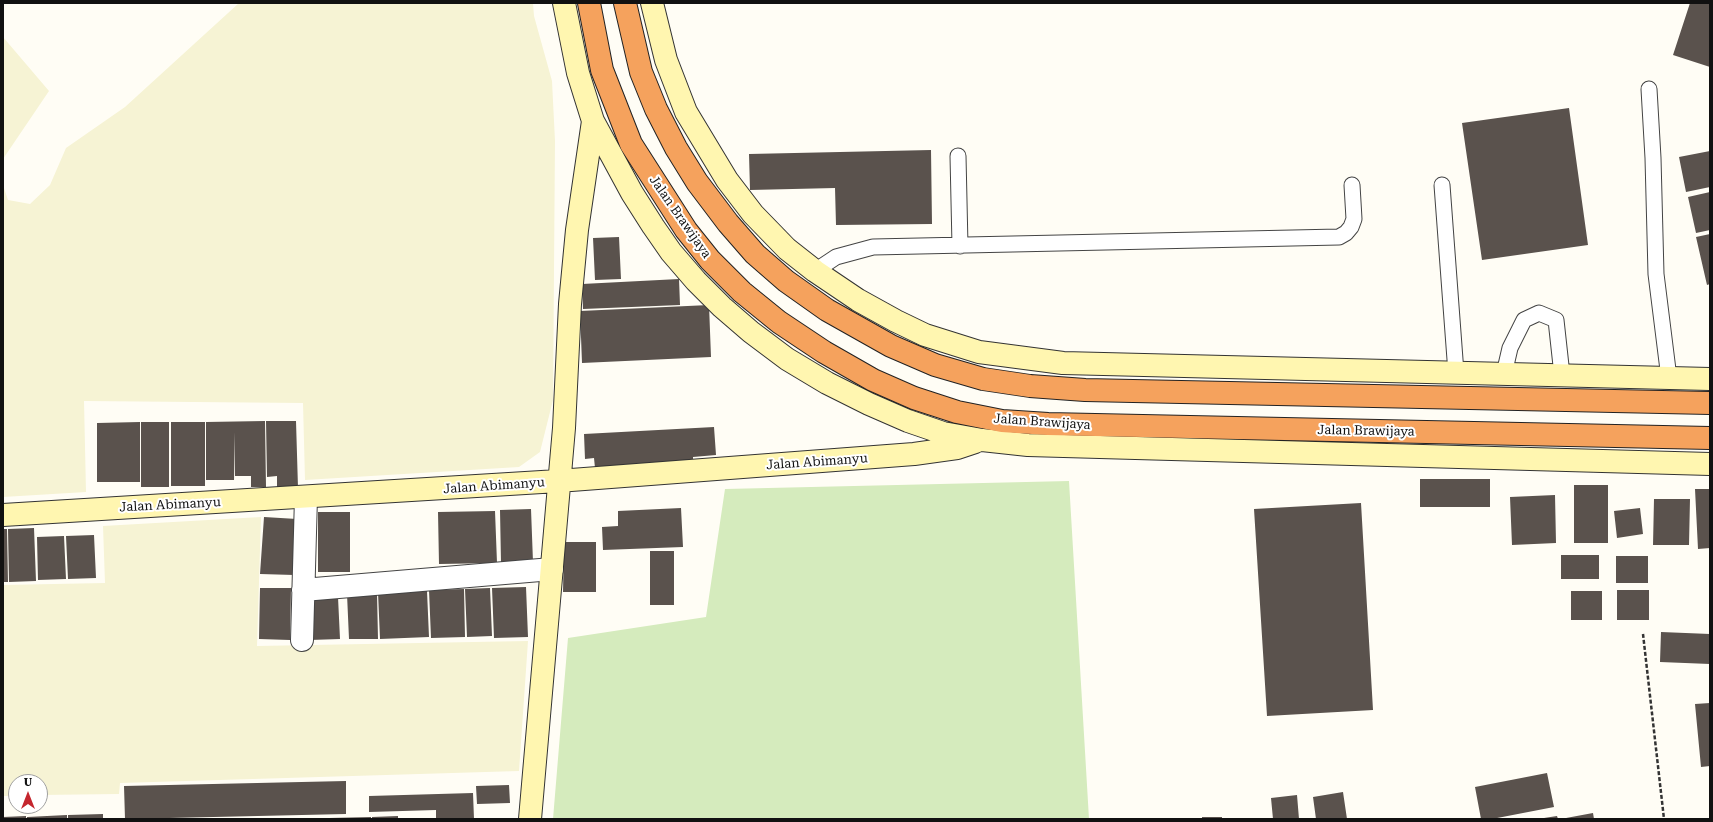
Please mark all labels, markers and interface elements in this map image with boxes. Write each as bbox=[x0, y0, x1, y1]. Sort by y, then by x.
street label: Jalan Brawijaya bbox=[646, 173, 714, 261]
street label: Jalan Brawijaya bbox=[993, 411, 1091, 433]
street label: Jalan Brawijaya bbox=[1317, 422, 1415, 440]
street label: Jalan Abimanyu bbox=[766, 451, 868, 473]
street label: Jalan Abimanyu bbox=[443, 475, 545, 497]
street label: Jalan Abimanyu bbox=[119, 495, 221, 515]
north arrow bbox=[8, 774, 48, 814]
text: U bbox=[24, 776, 32, 789]

